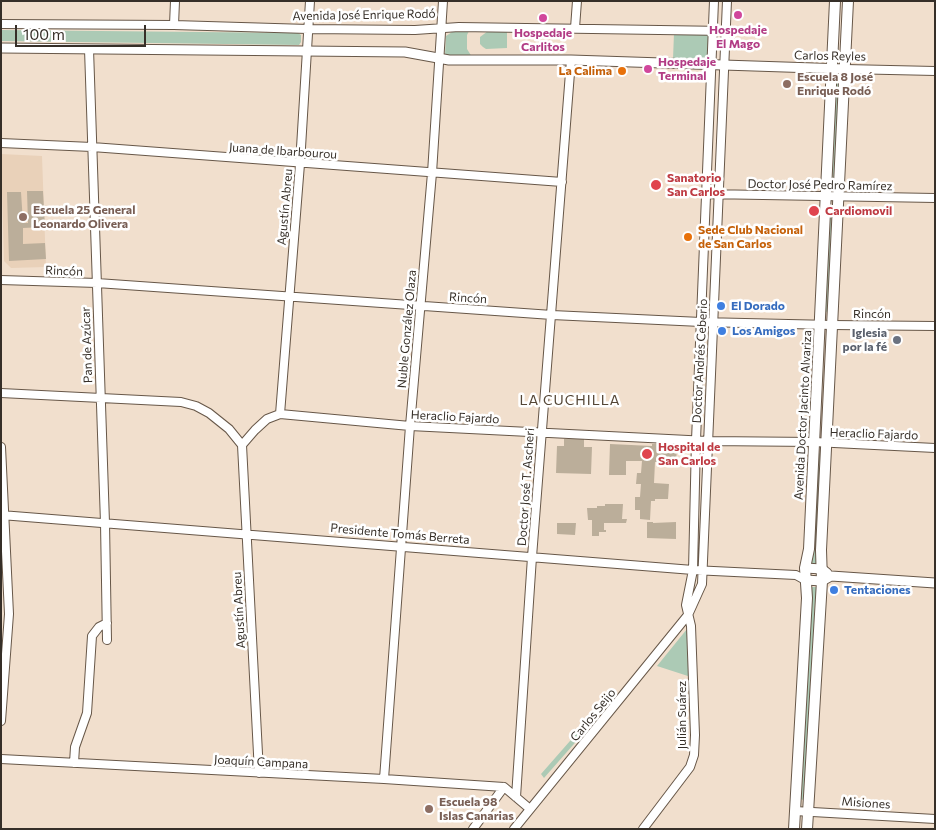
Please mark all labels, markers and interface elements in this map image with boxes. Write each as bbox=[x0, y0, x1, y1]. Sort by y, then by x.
street label: Avenida José Enrique Rodó bbox=[292, 7, 436, 23]
marker: Hospedaje El Mago bbox=[732, 9, 744, 21]
marker: Hospedaje Carlitos bbox=[537, 12, 549, 24]
scale bar bbox=[18, 15, 149, 47]
place label: Hospedaje El Mago bbox=[709, 23, 767, 51]
text: 100 m bbox=[23, 25, 65, 43]
place label: Hospedaje Carlitos bbox=[514, 26, 572, 54]
street label: Carlos Reyles bbox=[794, 48, 866, 64]
place label: Hospedaje Terminal bbox=[658, 55, 716, 83]
marker: Hospedaje Terminal bbox=[642, 63, 654, 75]
place label: La Calima bbox=[558, 64, 612, 78]
marker: La Calima bbox=[616, 65, 628, 77]
place label: Escuela 8 José Enrique Rodó bbox=[797, 70, 873, 98]
marker: Escuela 8 José Enrique Rodó bbox=[781, 78, 793, 90]
street label: Juana de Ibarbourou bbox=[228, 140, 338, 162]
street label: Agustín Abreu bbox=[274, 168, 296, 246]
place label: Sanatorio San Carlos bbox=[667, 171, 725, 199]
street label: Doctor José Pedro Ramírez bbox=[747, 177, 893, 193]
marker: Sanatorio San Carlos bbox=[649, 178, 663, 192]
place label: Escuela 25 General Leonardo Olivera bbox=[33, 203, 135, 231]
marker: Cardiomovil bbox=[807, 204, 821, 218]
place label: Cardiomovil bbox=[825, 204, 892, 218]
marker: Escuela 25 General Leonardo Olivera bbox=[17, 211, 29, 223]
place label: Sede Club Nacional de San Carlos bbox=[698, 223, 803, 251]
marker: Sede Club Nacional de San Carlos bbox=[682, 231, 694, 243]
street label: Rincón bbox=[45, 263, 83, 279]
street label: Nuble González Olaza bbox=[395, 269, 419, 389]
street label: Rincón bbox=[449, 289, 487, 307]
street label: Doctor Andrés Ceberio bbox=[690, 298, 710, 424]
place label: El Dorado bbox=[731, 299, 785, 313]
marker: El Dorado bbox=[715, 300, 727, 312]
street label: Pan de Azúcar bbox=[78, 307, 96, 383]
street label: Rincón bbox=[853, 307, 891, 321]
place label: Los Amigos bbox=[732, 324, 795, 338]
marker: Los Amigos bbox=[716, 325, 728, 337]
place label: Iglesia por la fé bbox=[843, 326, 887, 354]
street label: Avenida Doctor Jacinto Alvariza bbox=[791, 330, 815, 500]
marker: Iglesia por la fé bbox=[891, 334, 903, 346]
district label: LA CUCHILLA bbox=[518, 392, 622, 408]
street label: Heraclio Fajardo bbox=[410, 407, 500, 427]
street label: Heraclio Fajardo bbox=[829, 425, 919, 443]
street label: Doctor José T. Ascheri bbox=[515, 427, 537, 547]
place label: Hospital de San Carlos bbox=[658, 440, 720, 468]
marker: Hospital de San Carlos bbox=[640, 447, 654, 461]
street label: Presidente Tomás Berreta bbox=[330, 521, 470, 547]
street label: Agustín Abreu bbox=[230, 571, 248, 649]
place label: Tentaciones bbox=[844, 583, 911, 597]
marker: Tentaciones bbox=[828, 584, 840, 596]
street label: Julián Suárez bbox=[675, 681, 689, 749]
street label: Carlos Seijo bbox=[567, 686, 619, 744]
street label: Joaquín Campana bbox=[213, 752, 309, 772]
street label: Misiones bbox=[841, 794, 891, 812]
place label: Escuela 98 Islas Canarias bbox=[439, 795, 514, 823]
marker: Escuela 98 Islas Canarias bbox=[423, 803, 435, 815]

